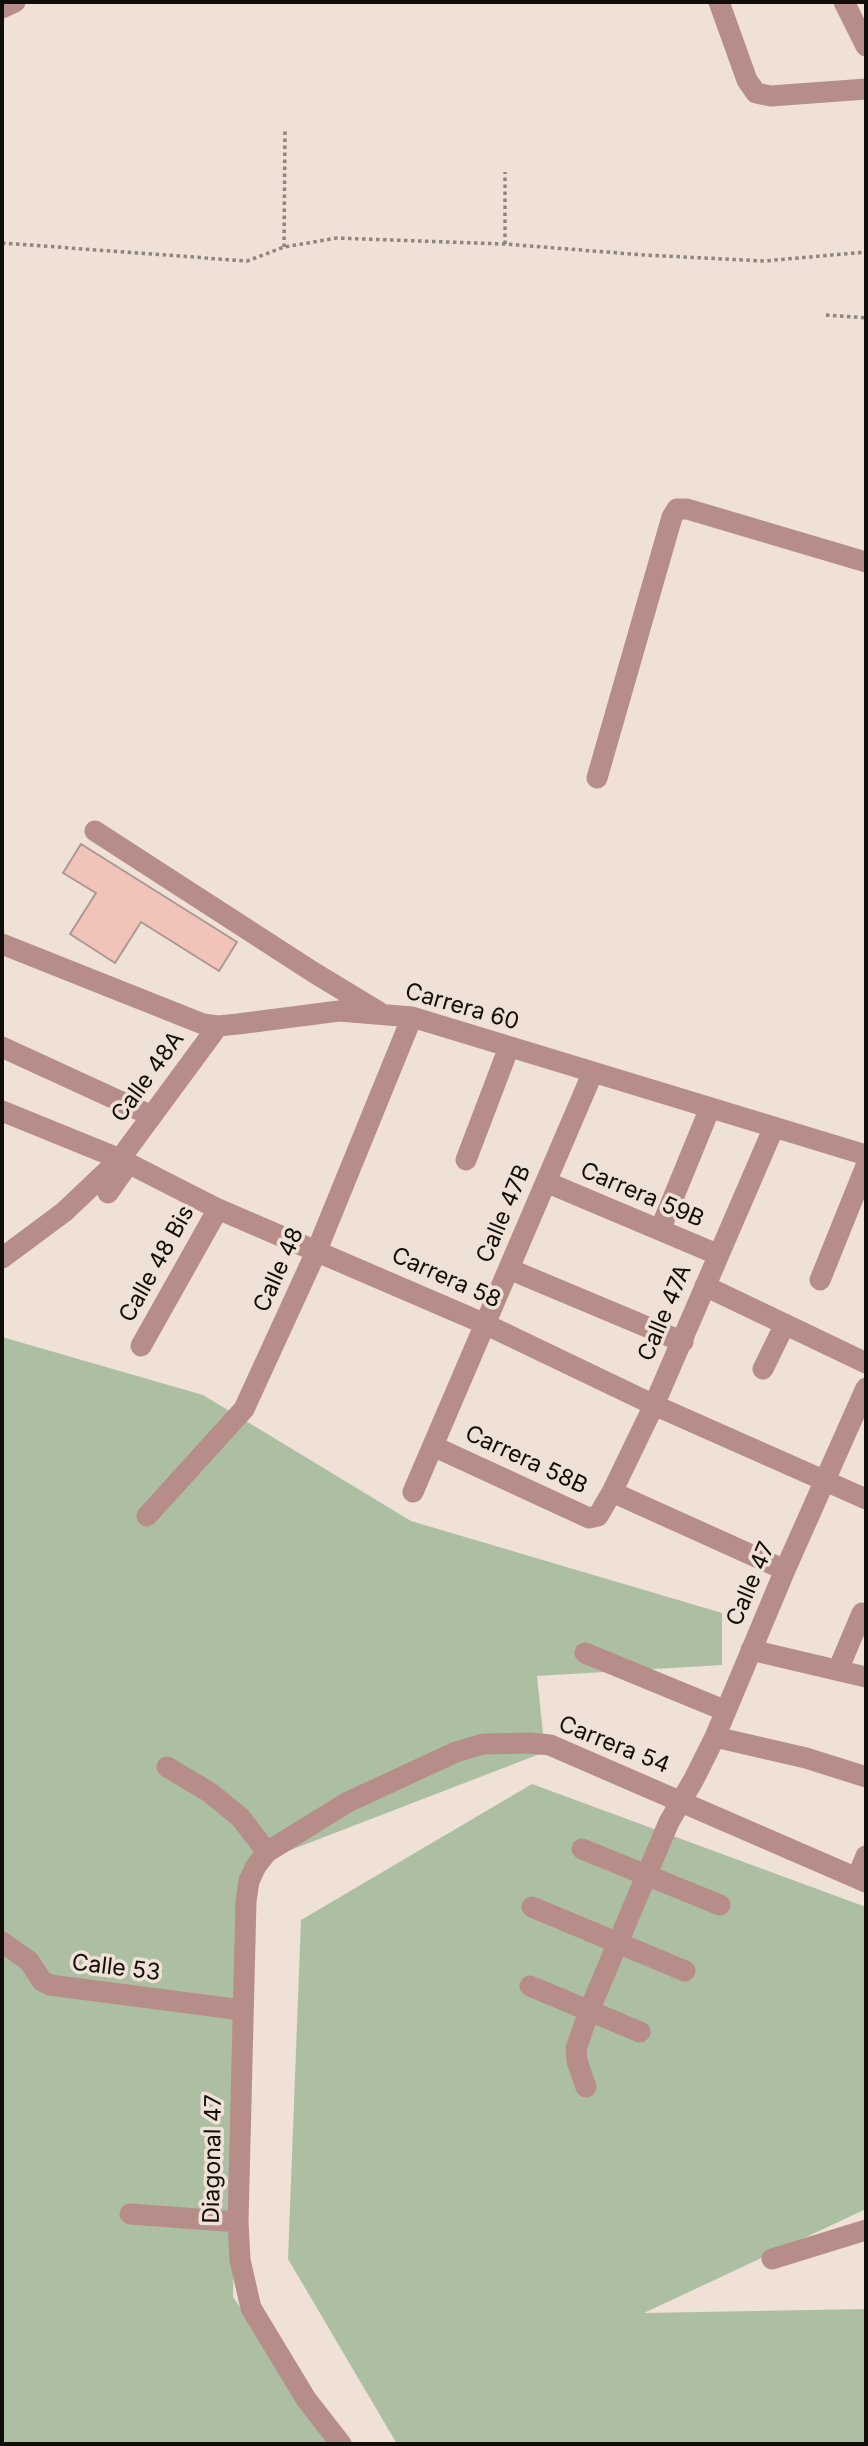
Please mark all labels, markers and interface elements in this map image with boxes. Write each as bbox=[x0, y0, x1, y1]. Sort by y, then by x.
street label: Carrera 60 bbox=[402, 978, 522, 1036]
street label: Calle 48A bbox=[106, 1026, 190, 1128]
street label: Carrera 59B bbox=[576, 1157, 708, 1233]
street label: Calle 47B bbox=[471, 1161, 537, 1267]
street label: Calle 48 Bis bbox=[114, 1201, 200, 1327]
street label: Calle 48 bbox=[248, 1223, 310, 1317]
street label: Carrera 58 bbox=[387, 1242, 505, 1314]
street label: Calle 47A bbox=[632, 1261, 698, 1365]
street label: Carrera 58B bbox=[460, 1420, 592, 1500]
street label: Calle 47 bbox=[721, 1538, 781, 1630]
street label: Carrera 54 bbox=[554, 1710, 674, 1780]
street label: Calle 53 bbox=[70, 1949, 162, 1987]
street label: Diagonal 47 bbox=[198, 2094, 228, 2224]

